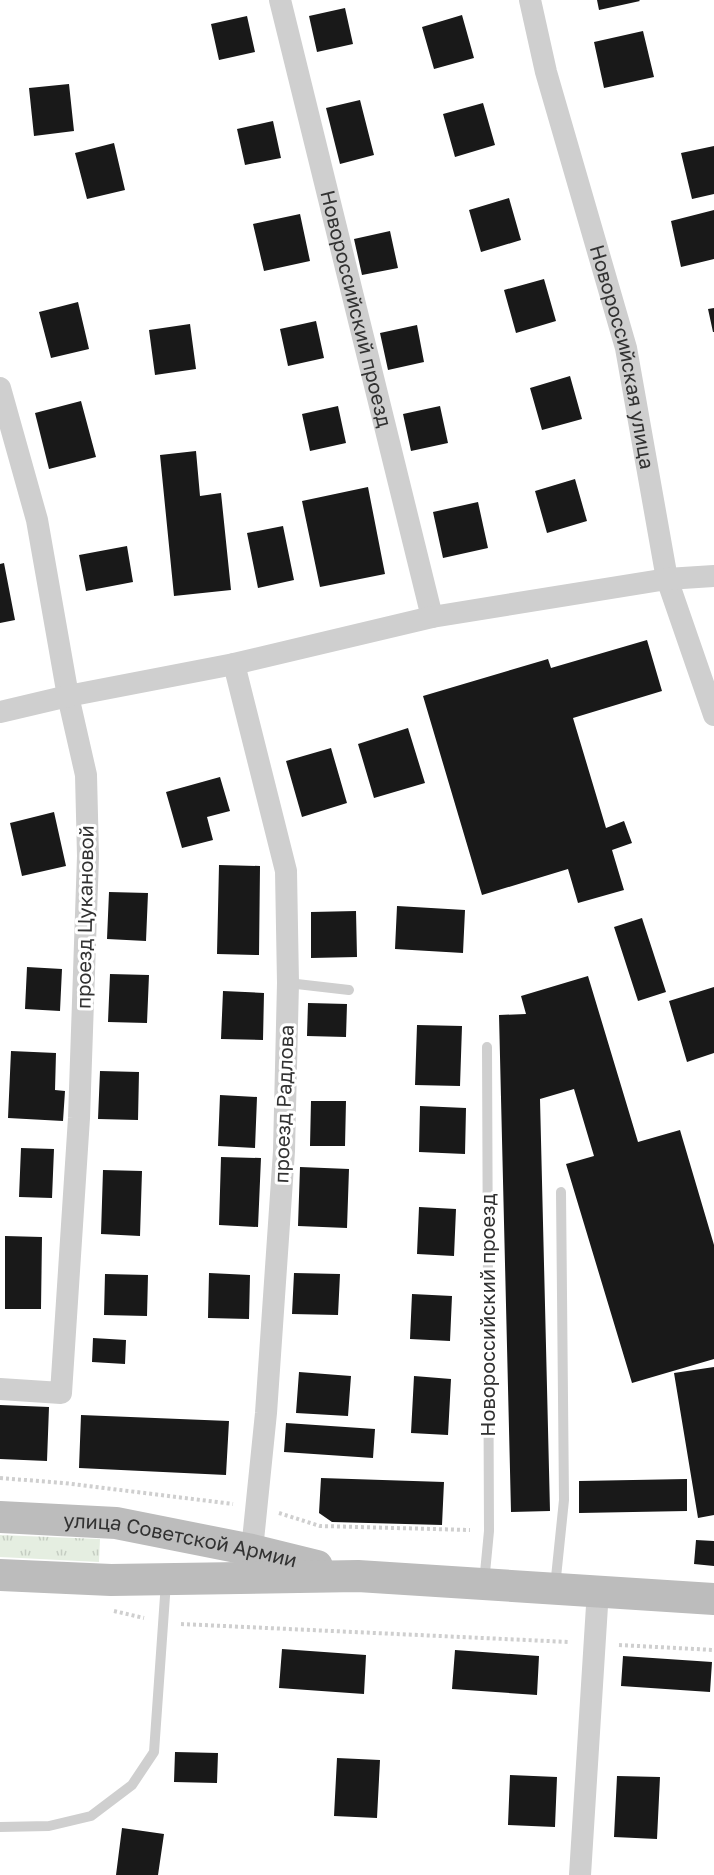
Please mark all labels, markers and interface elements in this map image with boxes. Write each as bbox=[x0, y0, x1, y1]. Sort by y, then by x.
street label: Новороссийский проезд bbox=[316, 187, 398, 430]
street label: Новороссийская улица bbox=[586, 242, 660, 471]
street label: проезд Цукановой bbox=[70, 825, 98, 1009]
street label: проезд Радлова bbox=[268, 1024, 298, 1184]
street label: Новороссийский проезд bbox=[475, 1193, 499, 1437]
street label: улица Советской Армии bbox=[63, 1507, 300, 1572]

